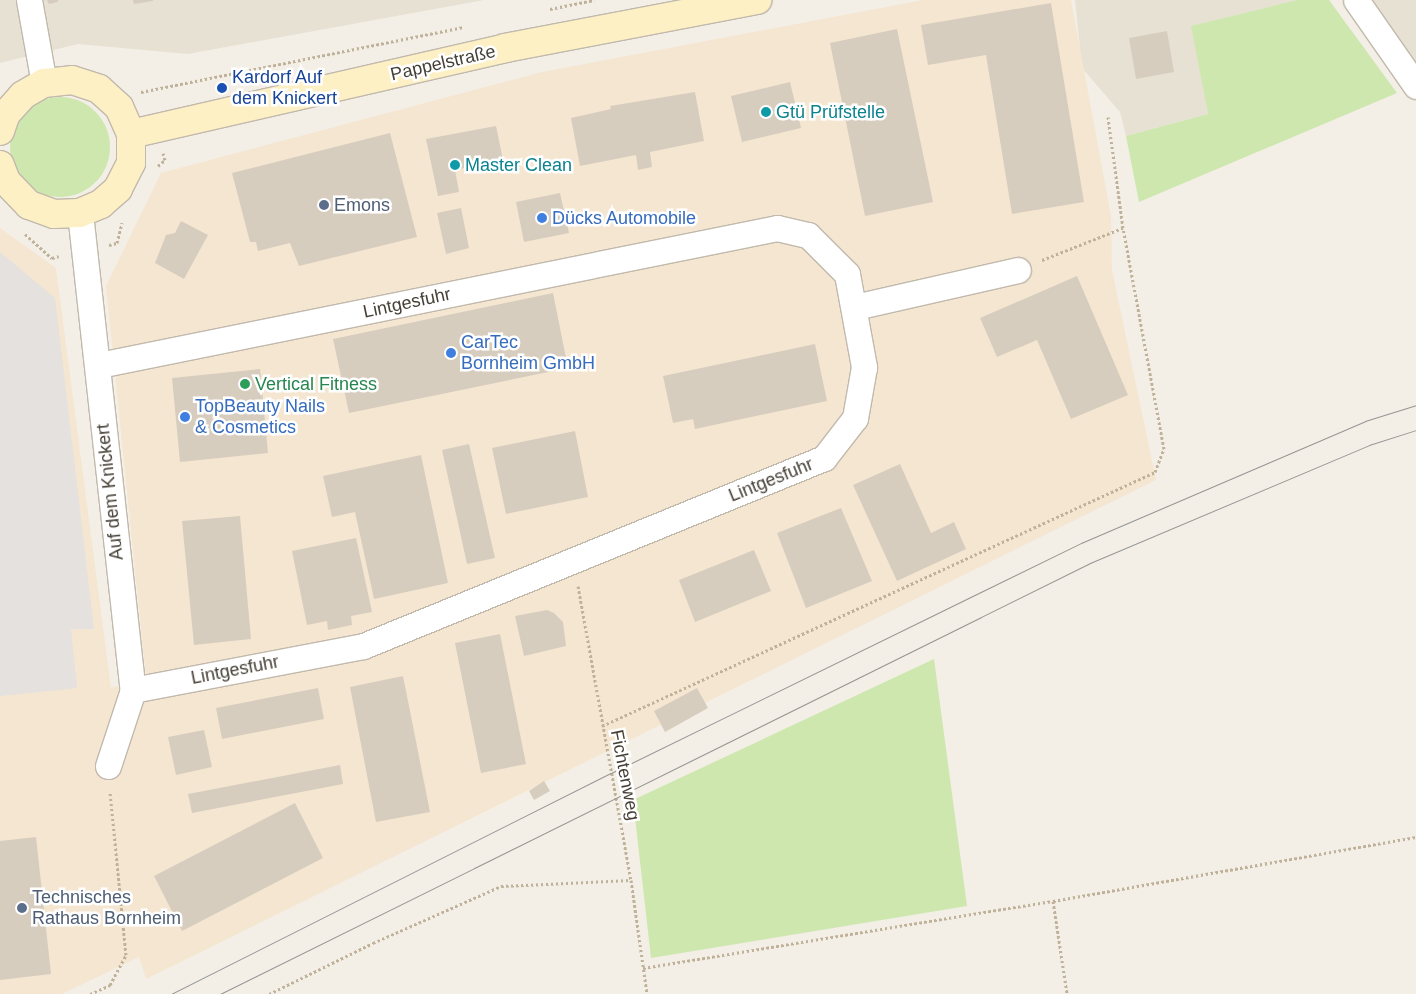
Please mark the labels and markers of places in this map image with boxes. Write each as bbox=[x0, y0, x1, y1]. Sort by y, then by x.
place label: Kardorf Auf dem Knickert bbox=[232, 67, 337, 110]
marker: Kardorf Auf dem Knickert bbox=[216, 82, 228, 94]
place label: Gtü Prüfstelle bbox=[776, 101, 885, 123]
marker: Gtü Prüfstelle bbox=[760, 106, 772, 118]
place label: Master Clean bbox=[465, 154, 572, 176]
marker: Master Clean bbox=[449, 159, 461, 171]
place label: Emons bbox=[334, 194, 390, 216]
marker: Emons bbox=[318, 199, 330, 211]
place label: Dücks Automobile bbox=[552, 207, 697, 229]
marker: Dücks Automobile bbox=[536, 212, 548, 224]
place label: CarTec Bornheim GmbH bbox=[461, 332, 595, 374]
marker: CarTec Bornheim GmbH bbox=[445, 347, 457, 359]
place label: Vertical Fitness bbox=[255, 373, 377, 395]
marker: Vertical Fitness bbox=[239, 378, 251, 390]
place label: TopBeauty Nails & Cosmetics bbox=[195, 396, 325, 438]
marker: TopBeauty Nails & Cosmetics bbox=[179, 411, 191, 423]
place label: Technisches Rathaus Bornheim bbox=[32, 887, 181, 930]
marker: Technisches Rathaus Bornheim bbox=[16, 902, 28, 914]

